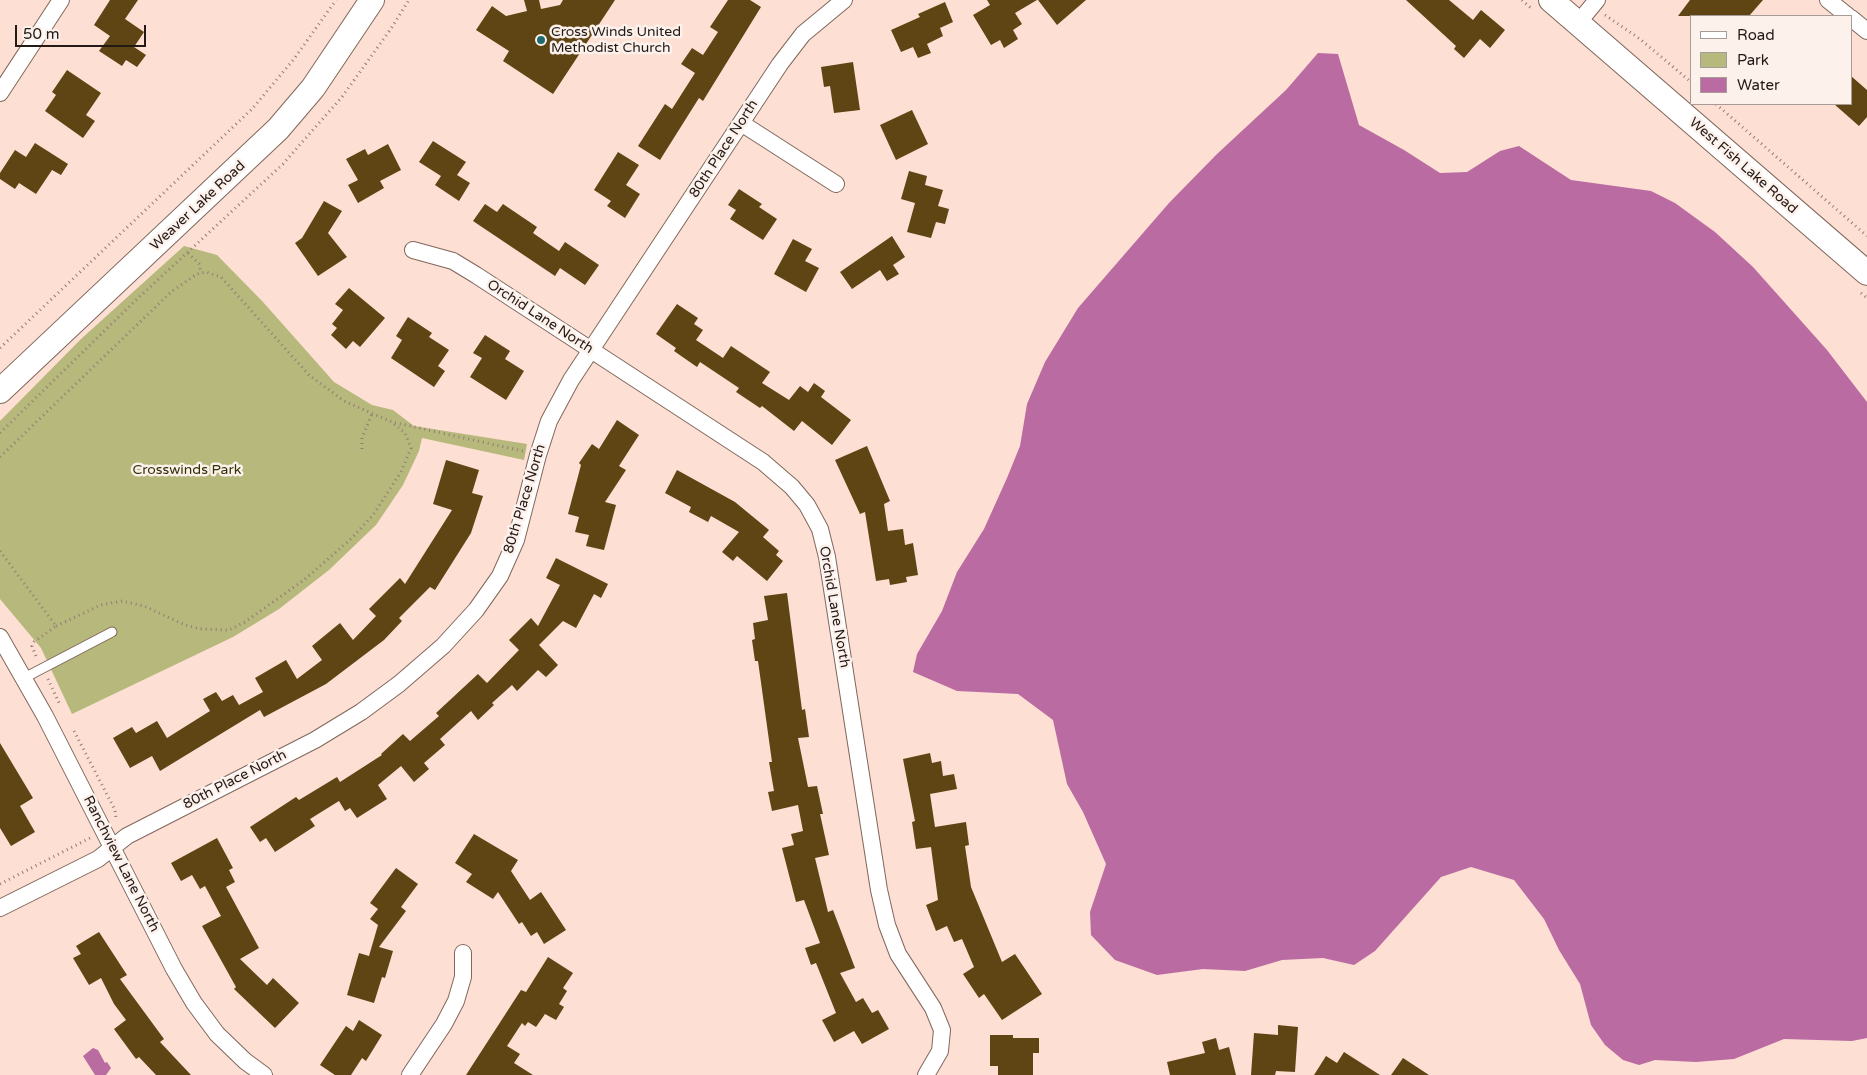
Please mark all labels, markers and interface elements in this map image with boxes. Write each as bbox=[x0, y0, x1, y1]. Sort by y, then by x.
scale bar bbox=[18, 15, 149, 47]
legend bbox=[1690, 15, 1852, 105]
place label: Cross Winds United Methodist Church bbox=[551, 24, 681, 56]
text: 50 m bbox=[23, 25, 60, 43]
text: Road bbox=[1737, 26, 1775, 44]
marker: Cross Winds United Methodist Church bbox=[535, 34, 547, 46]
text: Park bbox=[1737, 51, 1769, 69]
text: Water bbox=[1737, 76, 1780, 94]
street label: 80th Place North bbox=[686, 97, 762, 201]
street label: West Fish Lake Road bbox=[1685, 114, 1801, 218]
street label: Weaver Lake Road bbox=[147, 158, 249, 254]
street label: Orchid Lane North bbox=[484, 276, 596, 358]
street label: 80th Place North bbox=[500, 442, 550, 556]
park label: Crosswinds Park bbox=[133, 462, 241, 478]
street label: Orchid Lane North bbox=[815, 545, 853, 669]
street label: 80th Place North bbox=[181, 747, 289, 813]
street label: Ranchview Lane North bbox=[79, 793, 163, 935]

